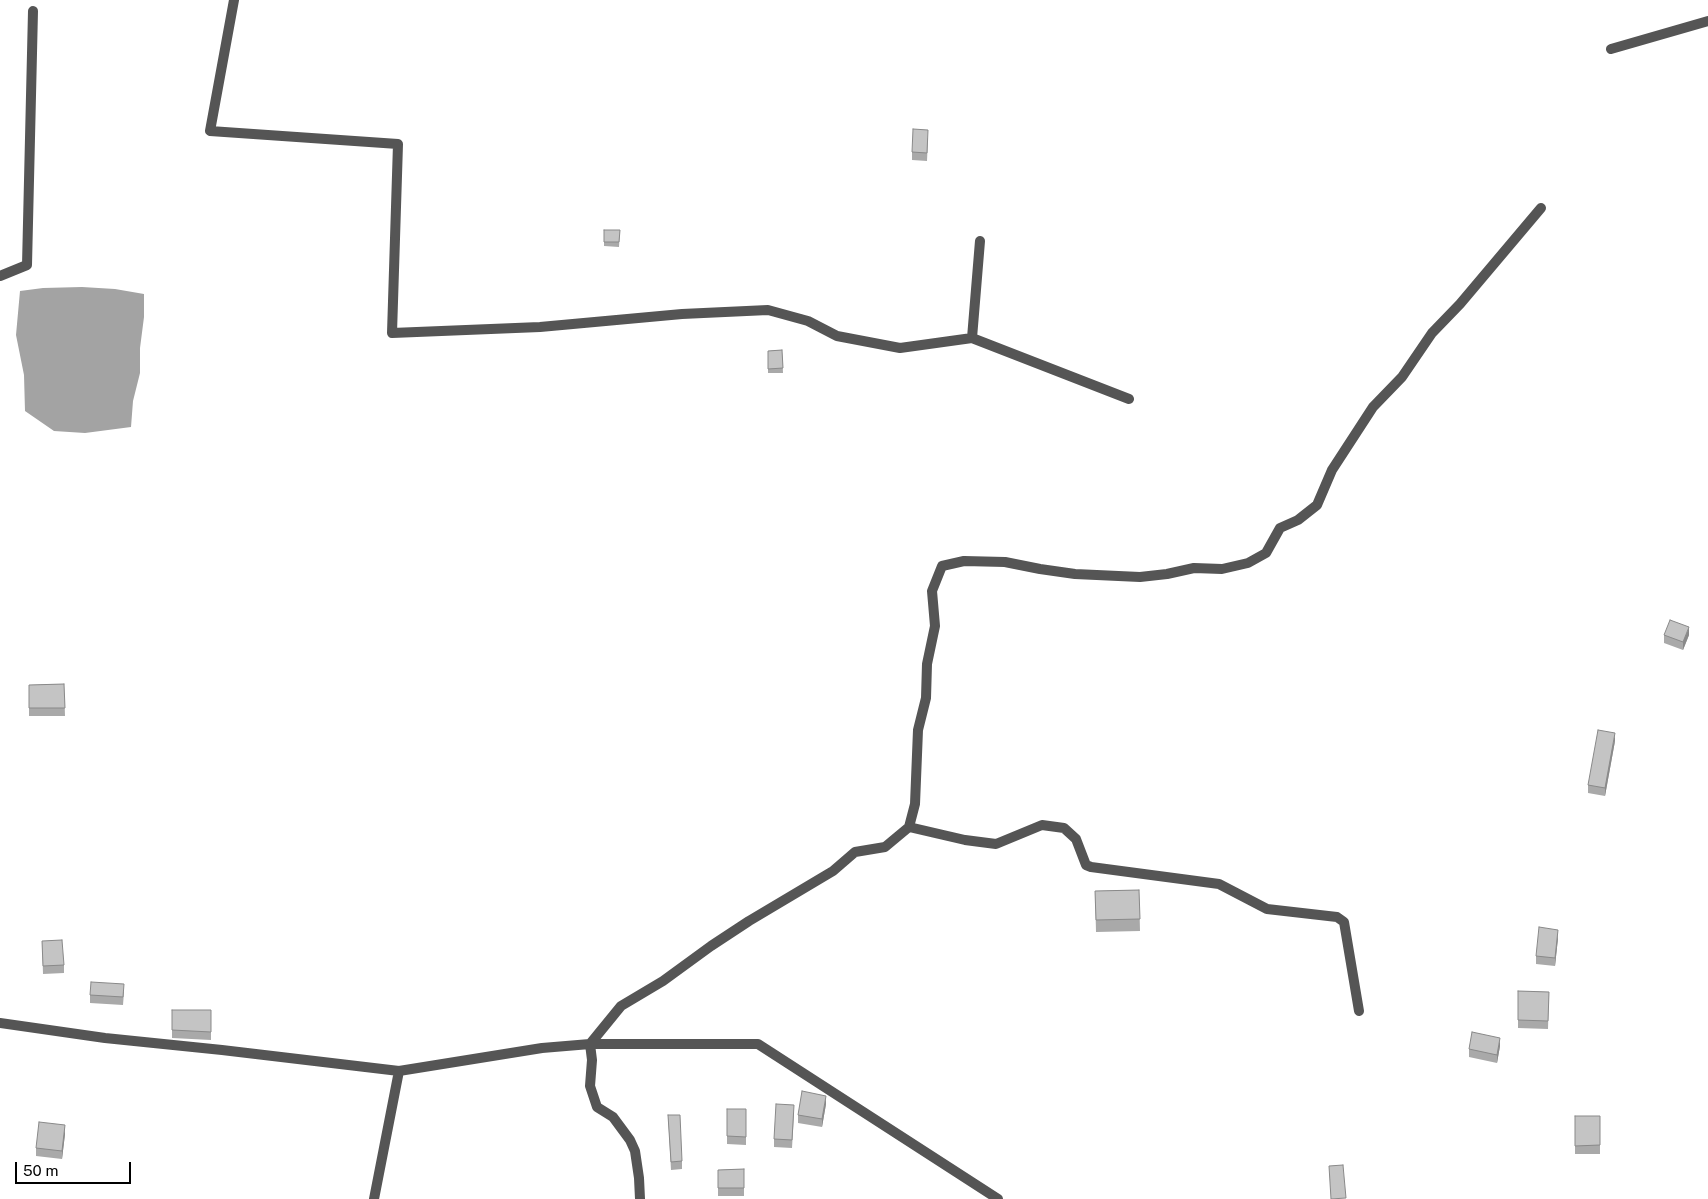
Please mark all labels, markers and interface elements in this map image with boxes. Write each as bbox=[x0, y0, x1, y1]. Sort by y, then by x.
scale bar bbox=[18, 1152, 134, 1184]
text: 50 m bbox=[23, 1162, 58, 1179]

